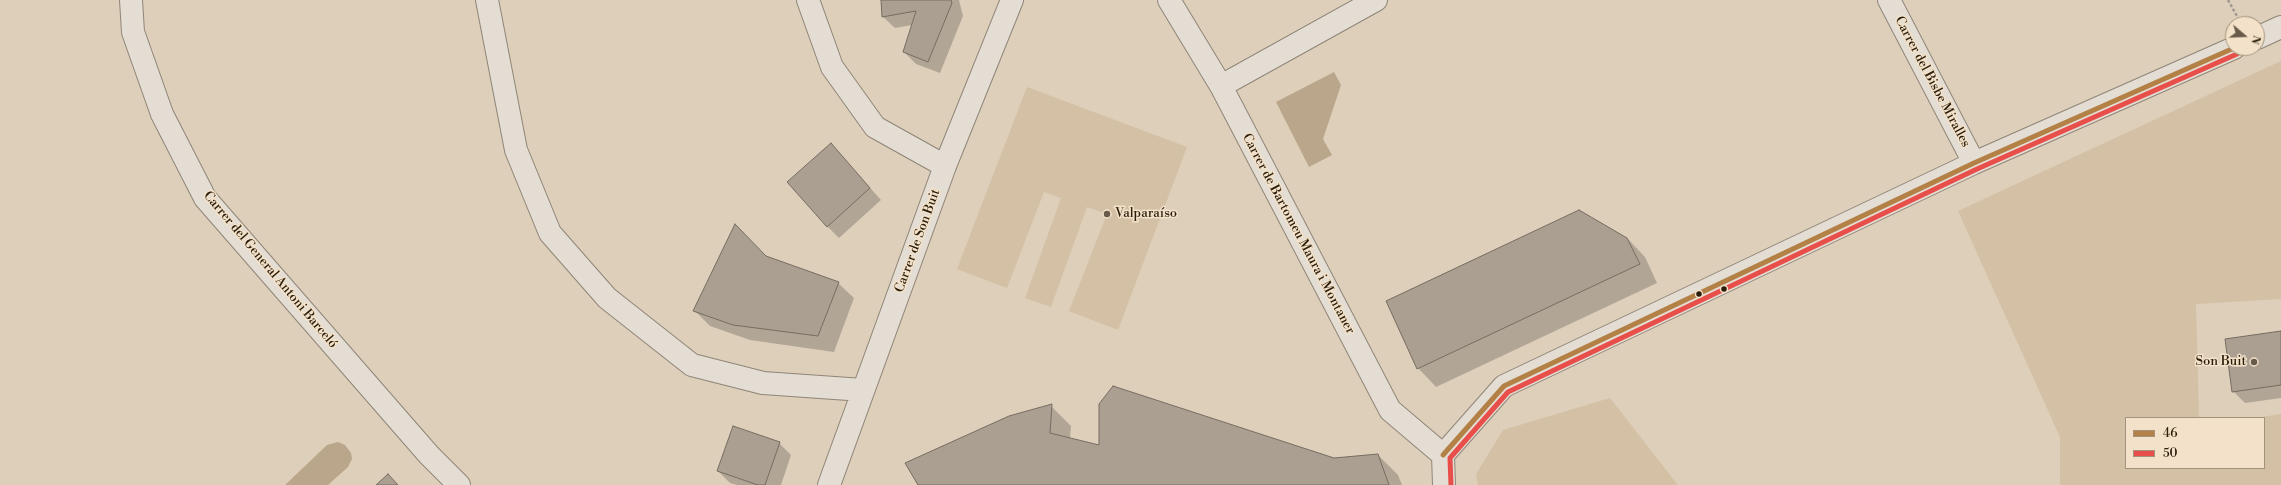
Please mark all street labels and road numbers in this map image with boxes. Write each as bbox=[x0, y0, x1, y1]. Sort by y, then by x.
street label: Carrer del Bisbe Miralles bbox=[1891, 14, 1973, 150]
street label: Carrer de Bartomeu Maura i Montaner bbox=[1238, 131, 1358, 337]
street label: Carrer de Son Buit bbox=[892, 187, 944, 295]
street label: Carrer del General Antoni Barceló bbox=[200, 188, 340, 352]

